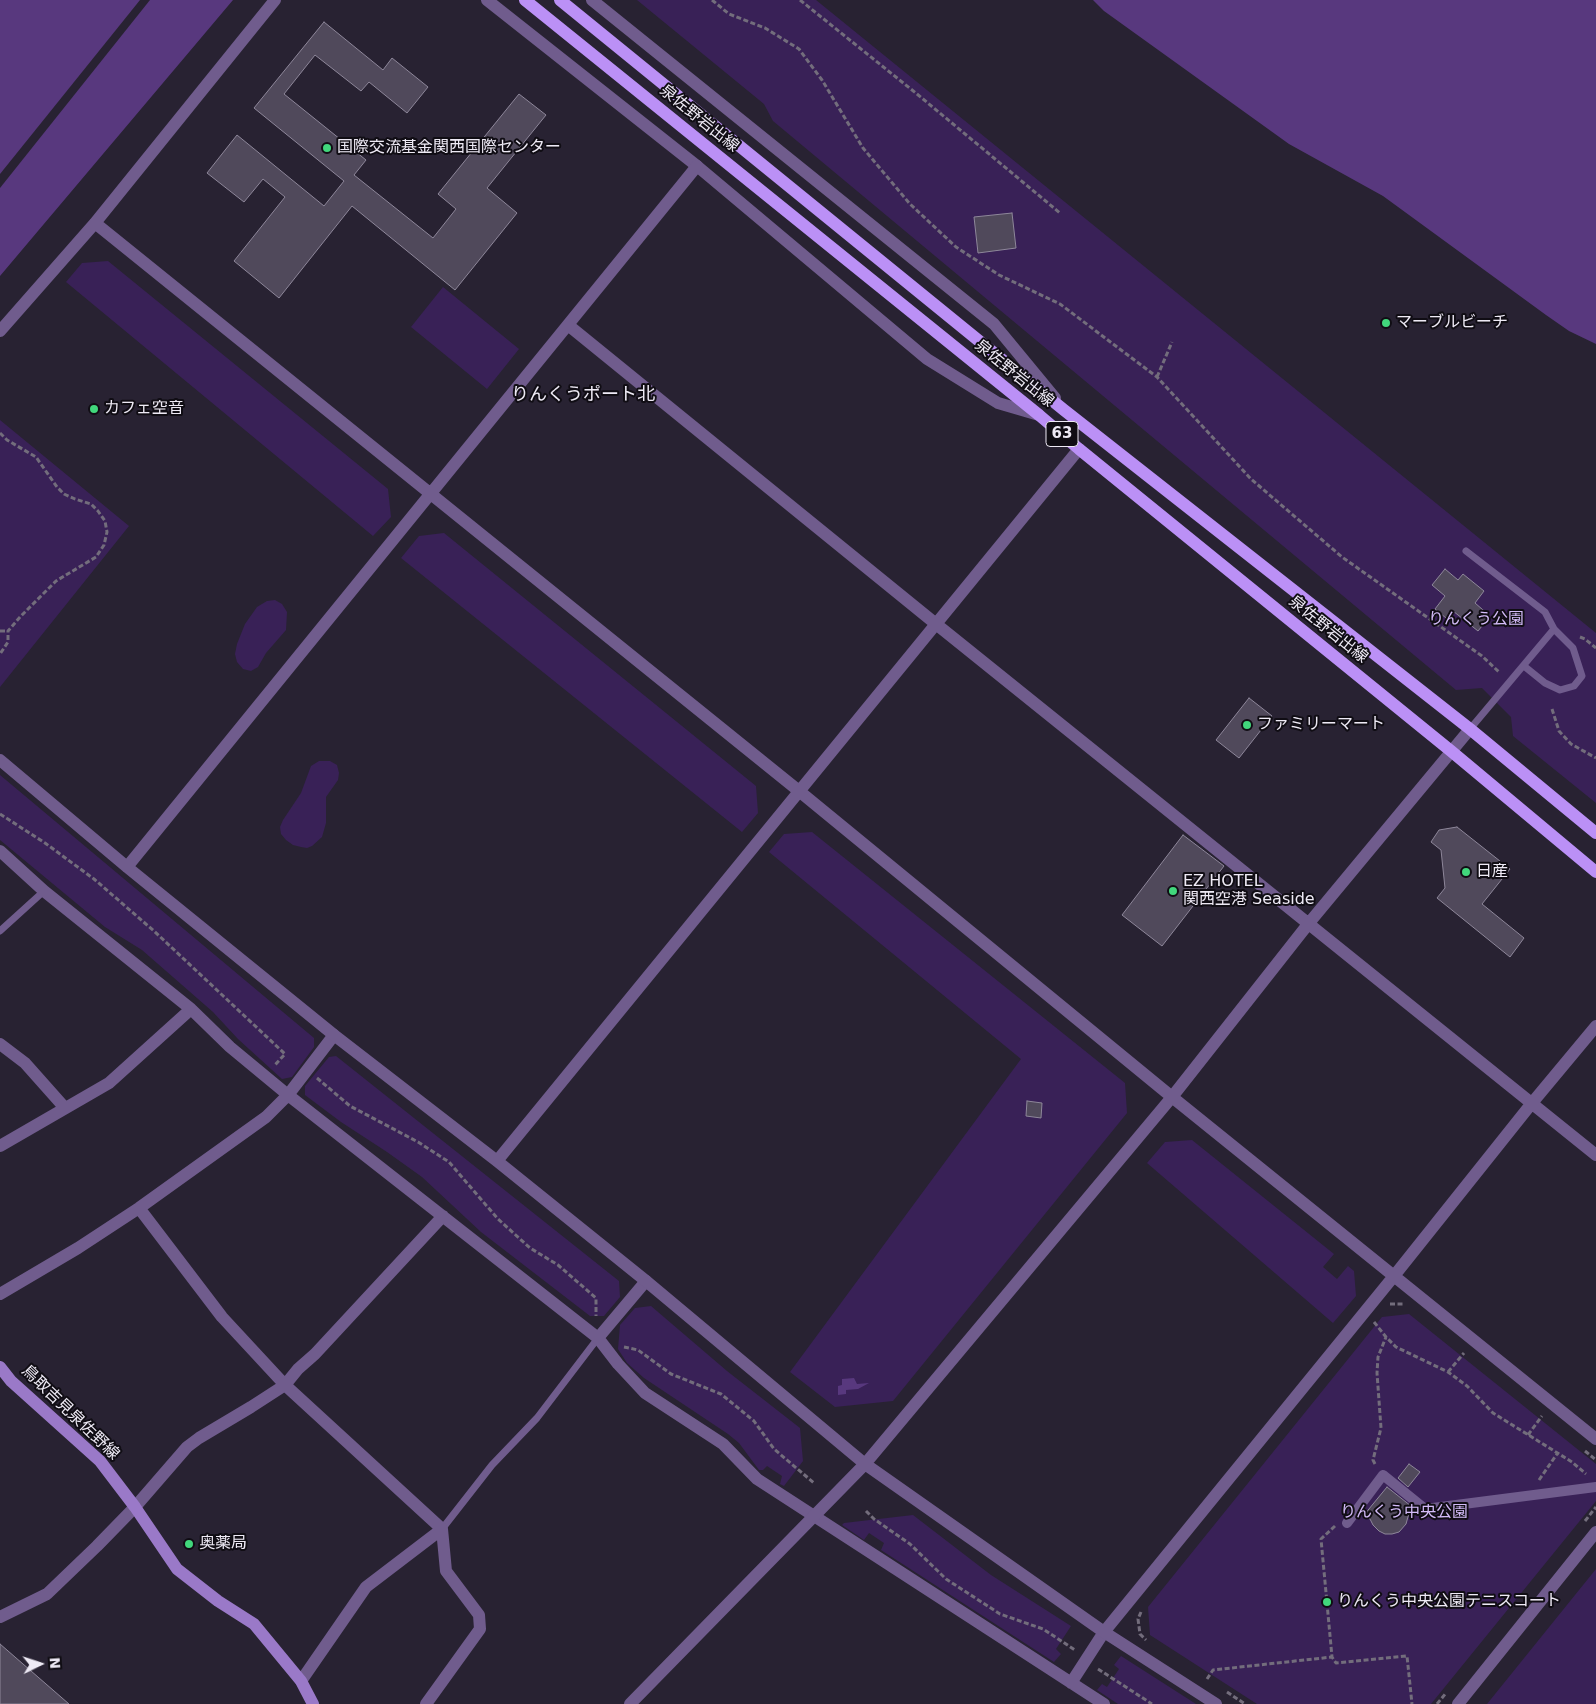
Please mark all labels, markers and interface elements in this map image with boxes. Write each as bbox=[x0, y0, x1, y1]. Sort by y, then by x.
street label: 泉佐野岩出線 bbox=[656, 81, 742, 157]
place label: 国際交流基金関西国際センター bbox=[337, 138, 561, 158]
marker: 国際交流基金関西国際センター bbox=[321, 142, 333, 154]
place label: マーブルビーチ bbox=[1396, 313, 1508, 333]
marker: マーブルビーチ bbox=[1380, 317, 1392, 329]
street label: 泉佐野岩出線 bbox=[971, 336, 1057, 412]
district label: りんくうポート北 bbox=[511, 384, 655, 406]
place label: カフェ空音 bbox=[104, 399, 184, 419]
marker: カフェ空音 bbox=[88, 403, 100, 415]
road number: 63 bbox=[1046, 422, 1078, 446]
street label: 泉佐野岩出線 bbox=[1285, 592, 1371, 668]
park label: りんくう公園 bbox=[1428, 610, 1524, 630]
place label: ファミリーマート bbox=[1257, 715, 1385, 735]
marker: ファミリーマート bbox=[1241, 719, 1253, 731]
place label: 日産 bbox=[1476, 862, 1508, 882]
marker: 日産 bbox=[1460, 866, 1472, 878]
place label: EZ HOTEL 関西空港 Seaside bbox=[1183, 872, 1315, 910]
marker: EZ HOTEL 関西空港 Seaside bbox=[1167, 885, 1179, 897]
street label: 鳥取吉見泉佐野線 bbox=[17, 1362, 123, 1464]
park label: りんくう中央公園 bbox=[1340, 1503, 1468, 1523]
place label: 奥薬局 bbox=[199, 1534, 247, 1554]
marker: 奥薬局 bbox=[183, 1538, 195, 1550]
place label: りんくう中央公園テニスコート bbox=[1337, 1592, 1561, 1612]
marker: りんくう中央公園テニスコート bbox=[1321, 1596, 1333, 1608]
north arrow bbox=[15, 1639, 65, 1689]
text: N bbox=[47, 1657, 63, 1669]

